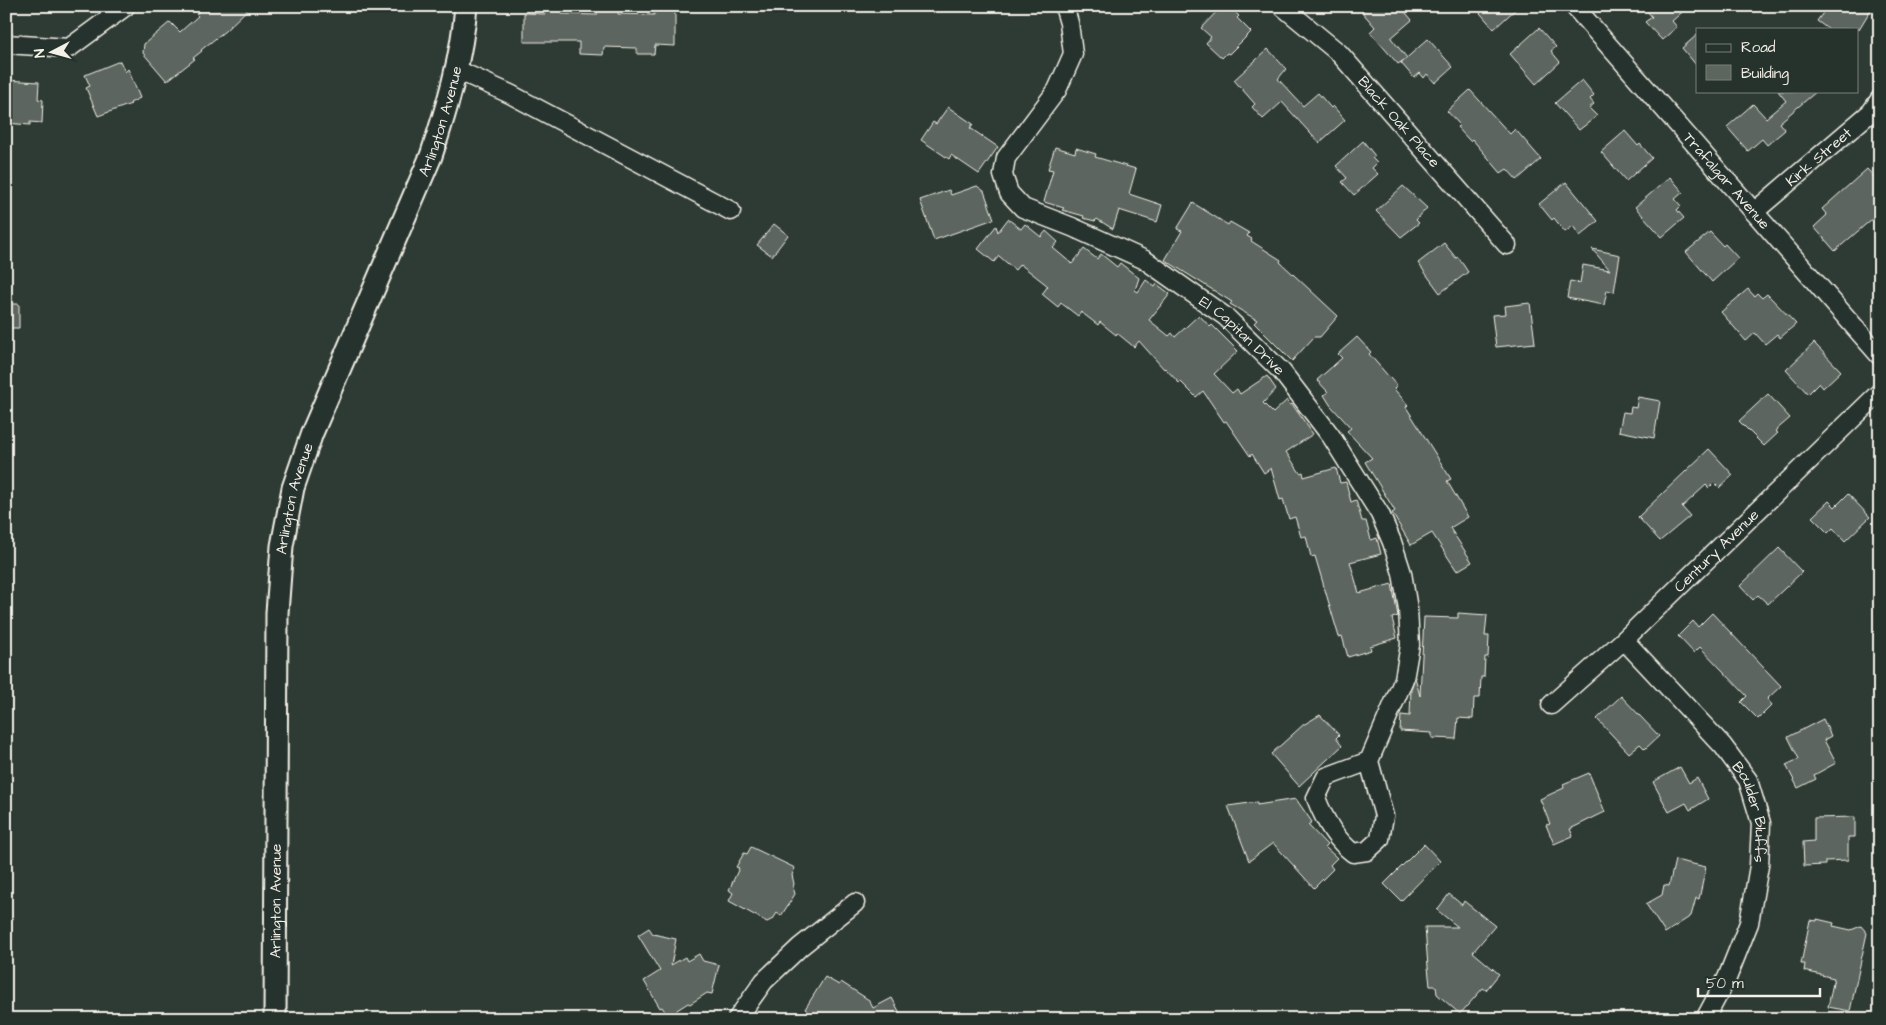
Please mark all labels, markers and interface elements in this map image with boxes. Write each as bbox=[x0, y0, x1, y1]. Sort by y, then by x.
north arrow bbox=[28, 28, 78, 78]
legend bbox=[1696, 28, 1858, 92]
text: Road bbox=[1741, 37, 1776, 58]
text: N bbox=[30, 48, 50, 59]
text: Building bbox=[1741, 63, 1789, 85]
street label: Arlington Avenue bbox=[413, 64, 467, 180]
street label: Black Oak Place bbox=[1353, 72, 1445, 172]
street label: Kirk Street bbox=[1781, 123, 1857, 192]
street label: Trafalgar Avenue bbox=[1678, 128, 1775, 234]
street label: El Capitan Drive bbox=[1195, 291, 1289, 380]
street label: Arlington Avenue bbox=[271, 440, 319, 555]
street label: Century Avenue bbox=[1669, 505, 1764, 597]
street label: Boulder Bluffs bbox=[1727, 757, 1772, 863]
street label: Arlington Avenue bbox=[265, 844, 287, 958]
scale bar bbox=[1698, 965, 1821, 997]
text: 50 m bbox=[1706, 973, 1744, 994]

